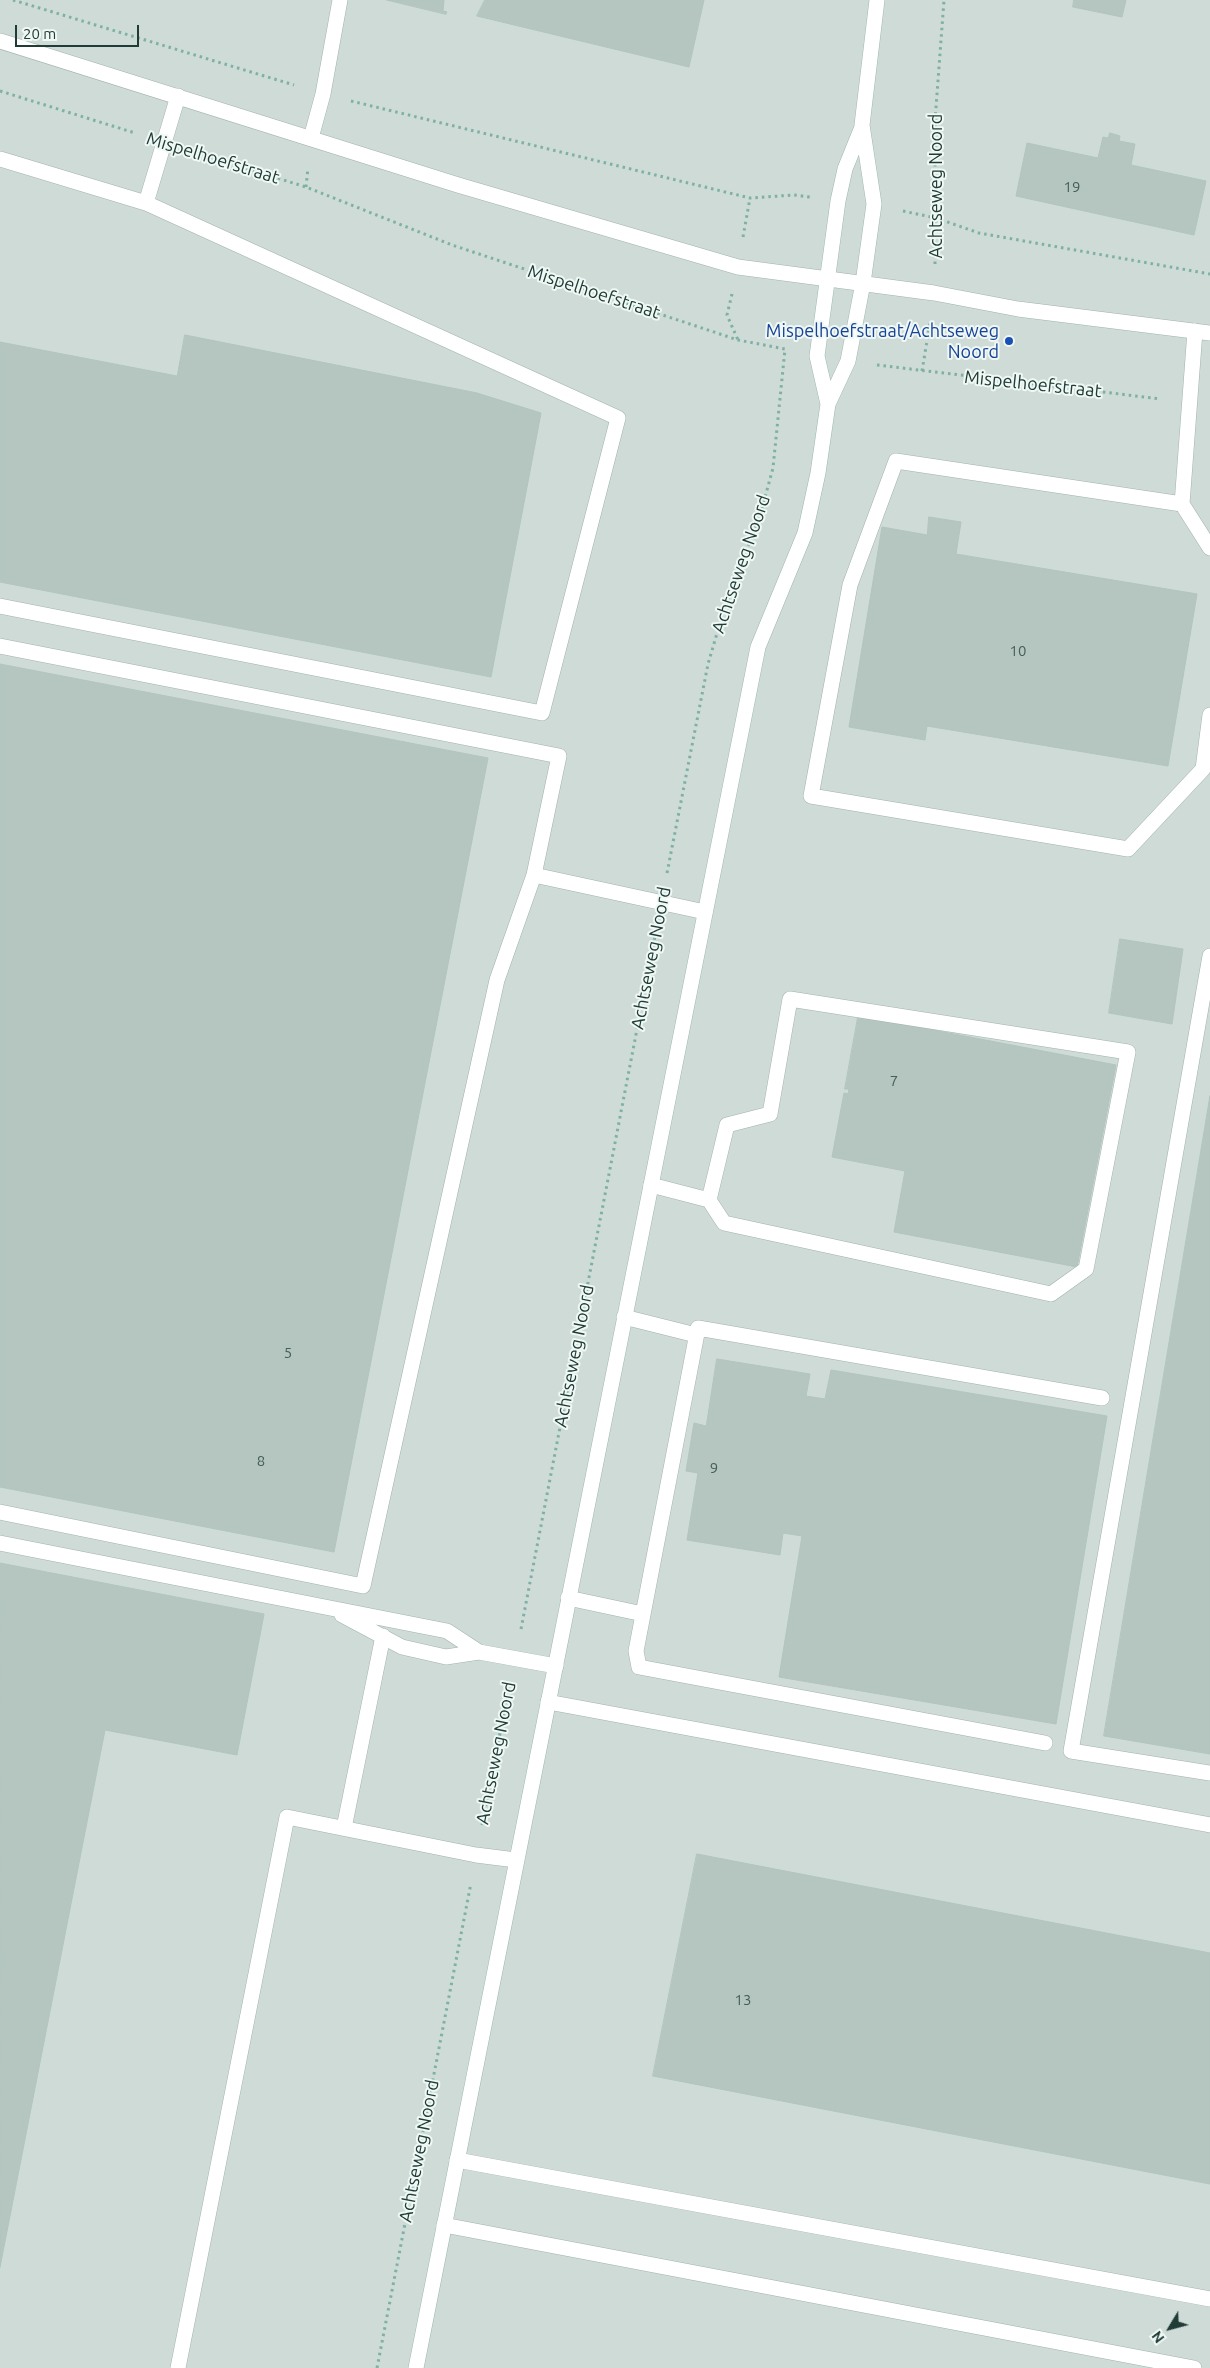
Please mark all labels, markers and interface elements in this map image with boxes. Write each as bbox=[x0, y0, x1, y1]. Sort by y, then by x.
scale bar bbox=[18, 15, 141, 47]
text: 20 m bbox=[23, 25, 56, 42]
street label: Achtseweg Noord bbox=[925, 114, 947, 258]
street label: Mispelhoefstraat bbox=[144, 128, 282, 188]
house number: 19 bbox=[1064, 178, 1080, 196]
street label: Mispelhoefstraat bbox=[525, 260, 663, 324]
place label: Mispelhoefstraat/Achtseweg Noord bbox=[766, 320, 999, 362]
marker: Mispelhoefstraat/Achtseweg Noord bbox=[1003, 335, 1015, 347]
street label: Mispelhoefstraat bbox=[963, 366, 1103, 402]
street label: Achtseweg Noord bbox=[707, 492, 775, 636]
house number: 10 bbox=[1010, 642, 1026, 660]
street label: Achtseweg Noord bbox=[627, 885, 675, 1031]
house number: 7 bbox=[890, 1072, 898, 1090]
street label: Achtseweg Noord bbox=[550, 1283, 598, 1429]
house number: 5 bbox=[284, 1344, 292, 1362]
house number: 8 bbox=[257, 1452, 265, 1470]
house number: 9 bbox=[710, 1459, 718, 1477]
street label: Achtseweg Noord bbox=[472, 1680, 520, 1826]
house number: 13 bbox=[735, 1991, 751, 2009]
street label: Achtseweg Noord bbox=[395, 2078, 443, 2224]
north arrow bbox=[1145, 2303, 1195, 2353]
text: N bbox=[1148, 2328, 1168, 2346]

